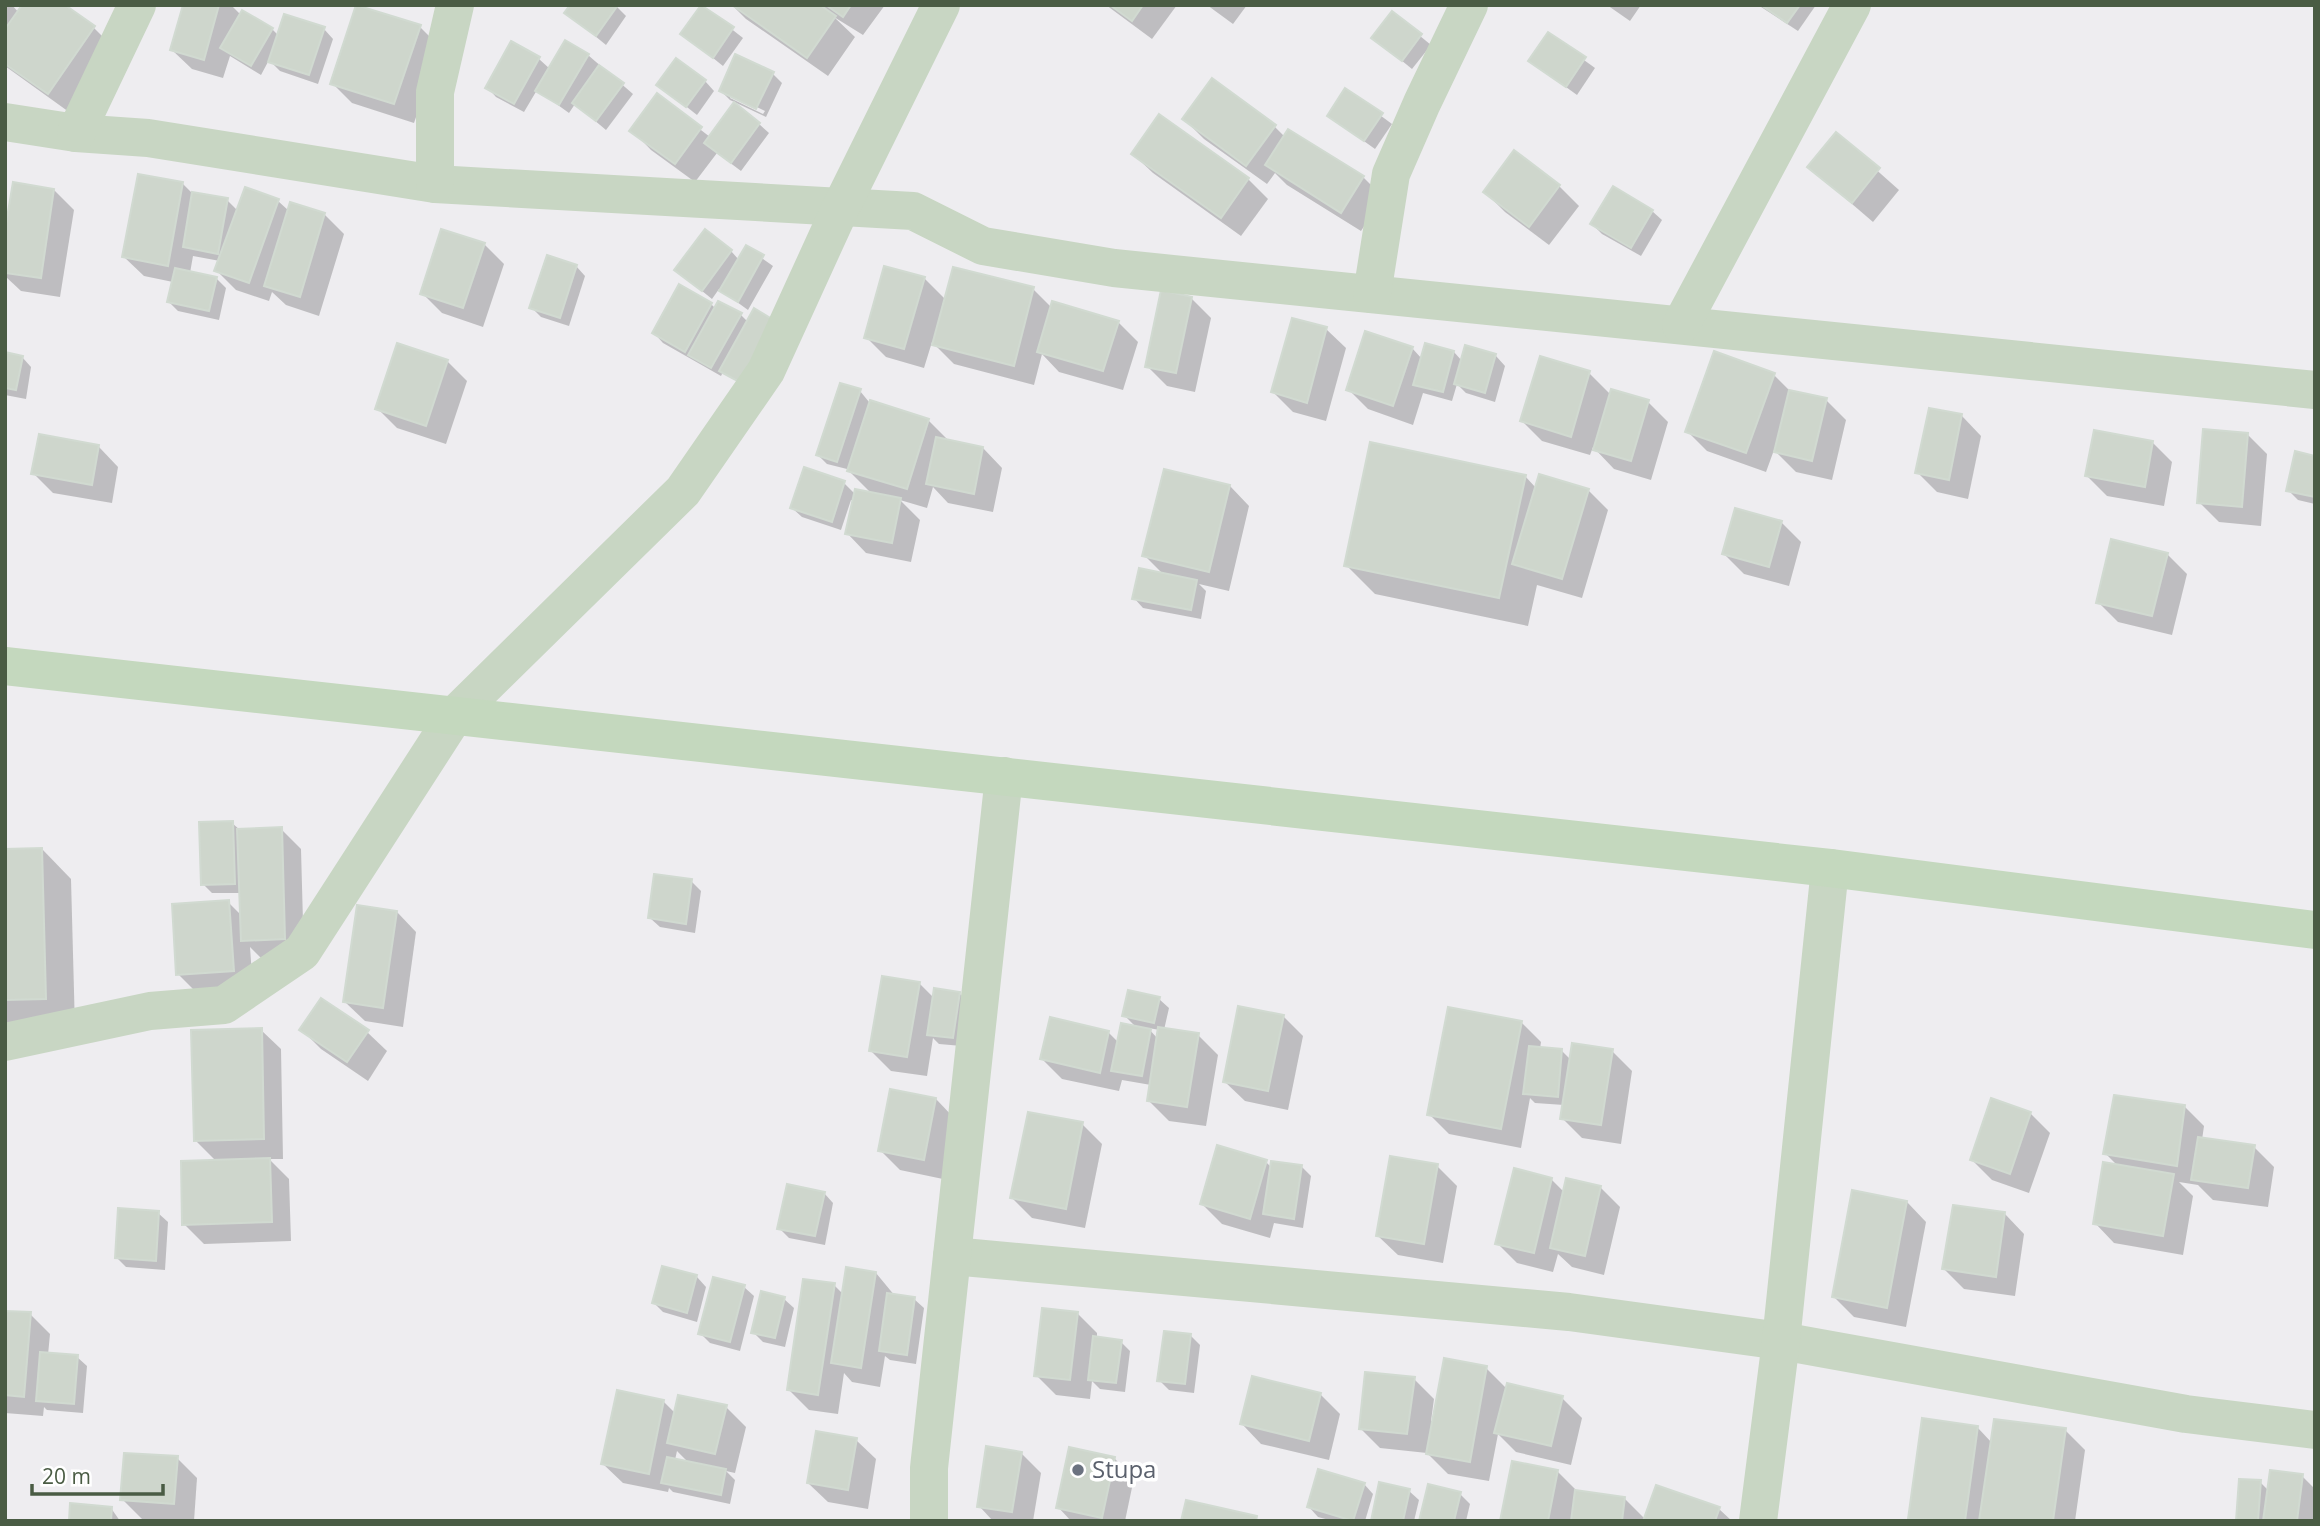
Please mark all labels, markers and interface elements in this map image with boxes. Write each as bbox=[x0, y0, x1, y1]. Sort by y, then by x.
scale bar bbox=[32, 1452, 163, 1496]
place label: Stupa bbox=[1092, 1452, 1156, 1485]
text: 20 m bbox=[42, 1462, 91, 1490]
marker: Stupa bbox=[1070, 1462, 1086, 1478]

